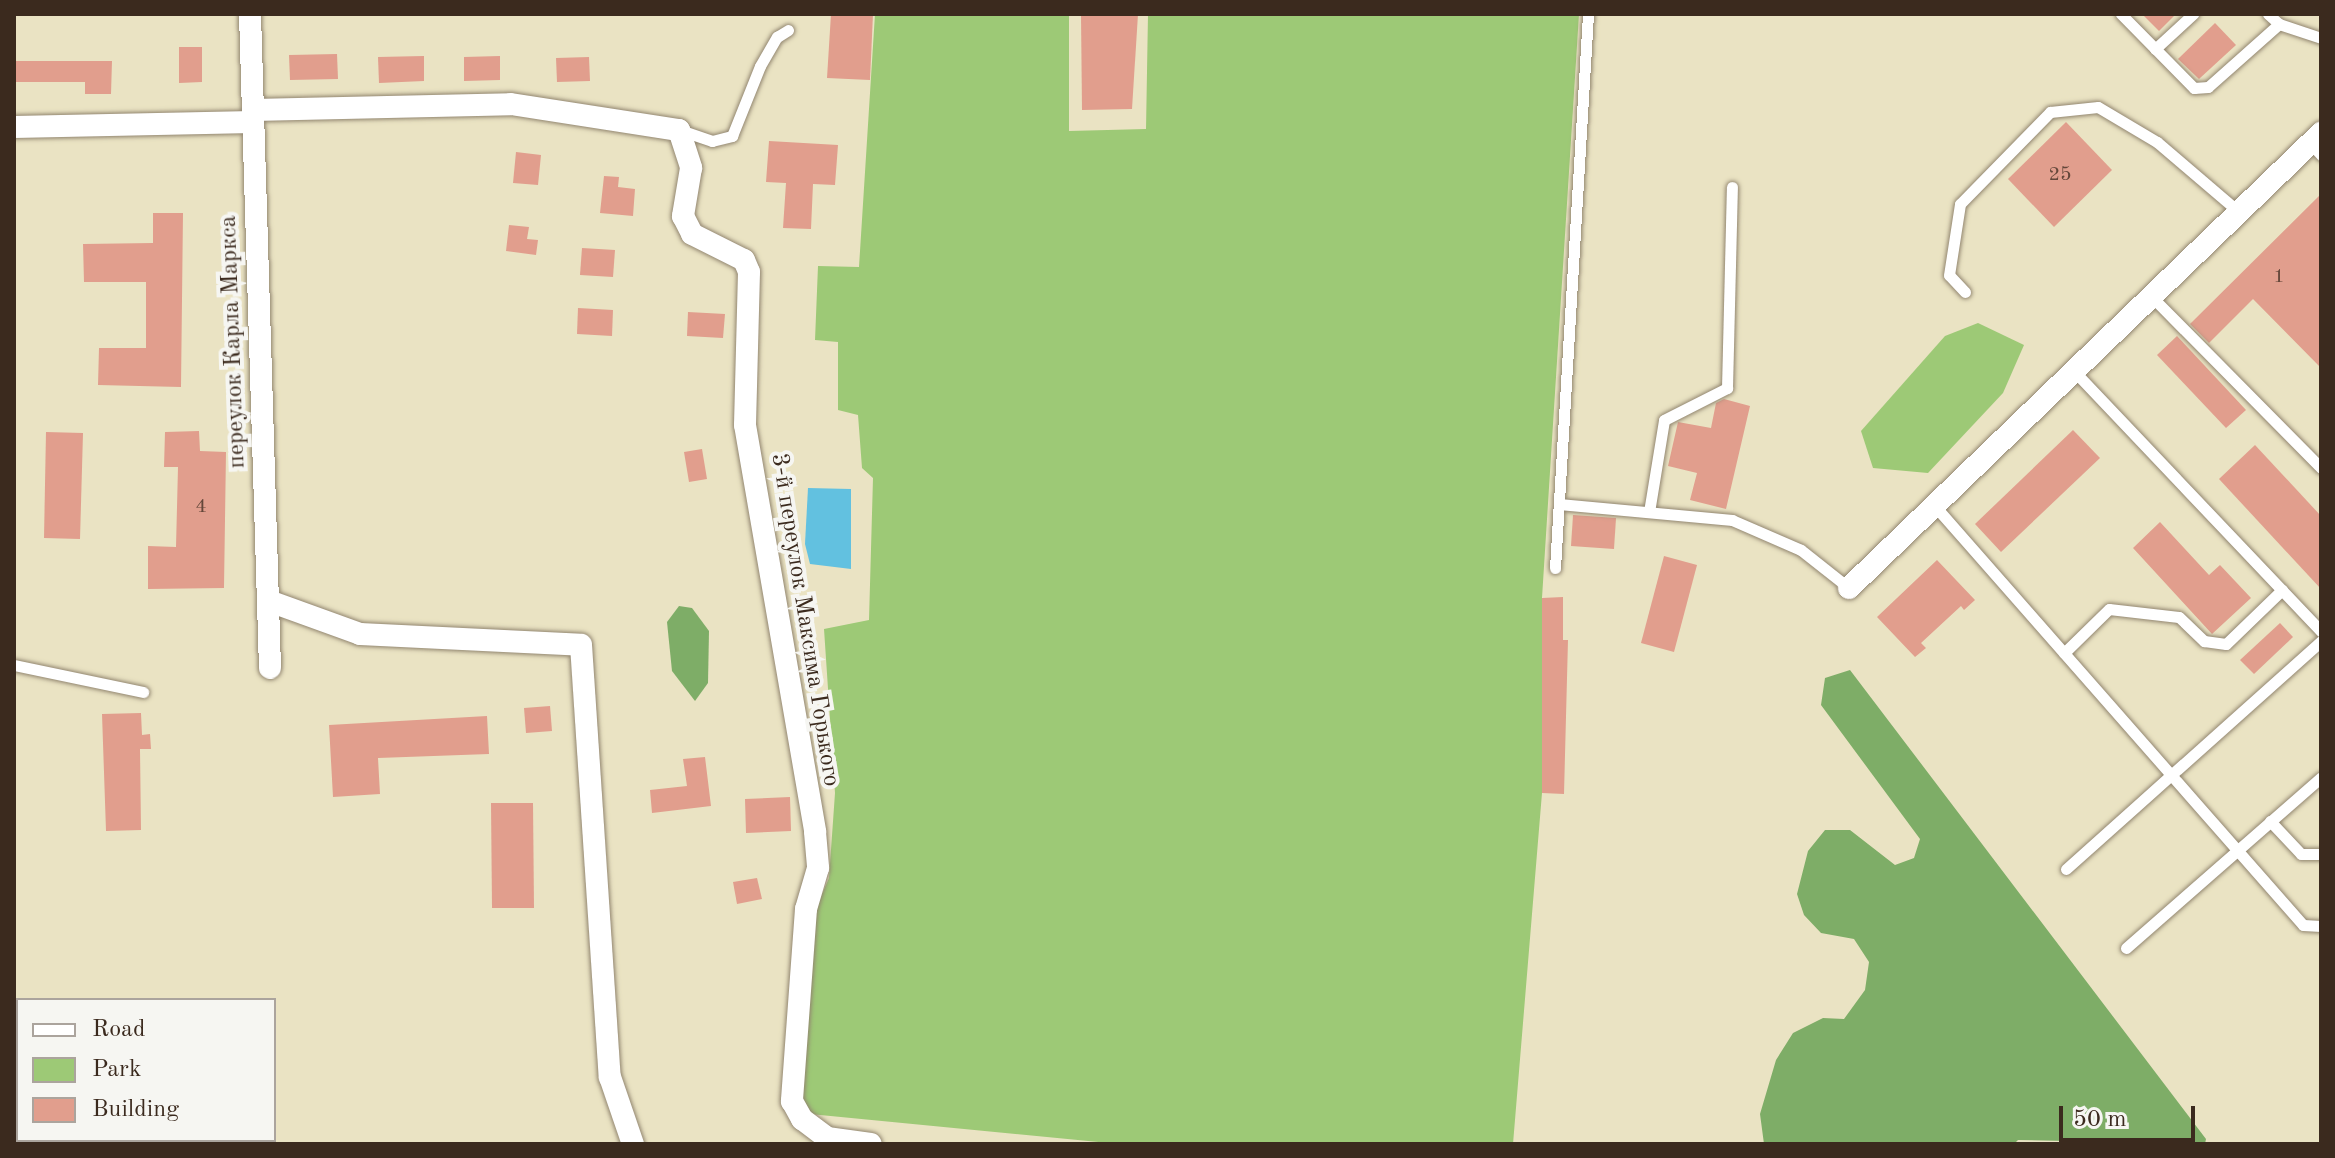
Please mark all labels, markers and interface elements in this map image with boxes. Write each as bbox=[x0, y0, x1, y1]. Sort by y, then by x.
house number: 25 bbox=[2048, 163, 2072, 187]
street label: переулок Карла Маркса bbox=[215, 215, 253, 469]
house number: 1 bbox=[2273, 265, 2285, 289]
street label: 3-й переулок Максима Горького bbox=[763, 451, 845, 789]
house number: 4 bbox=[195, 495, 207, 519]
legend bbox=[16, 998, 276, 1142]
text: Road bbox=[92, 1018, 145, 1042]
text: Park bbox=[92, 1058, 141, 1082]
scale bar bbox=[2063, 1090, 2199, 1140]
text: Building bbox=[92, 1098, 179, 1122]
text: 50 m bbox=[2073, 1108, 2127, 1132]

